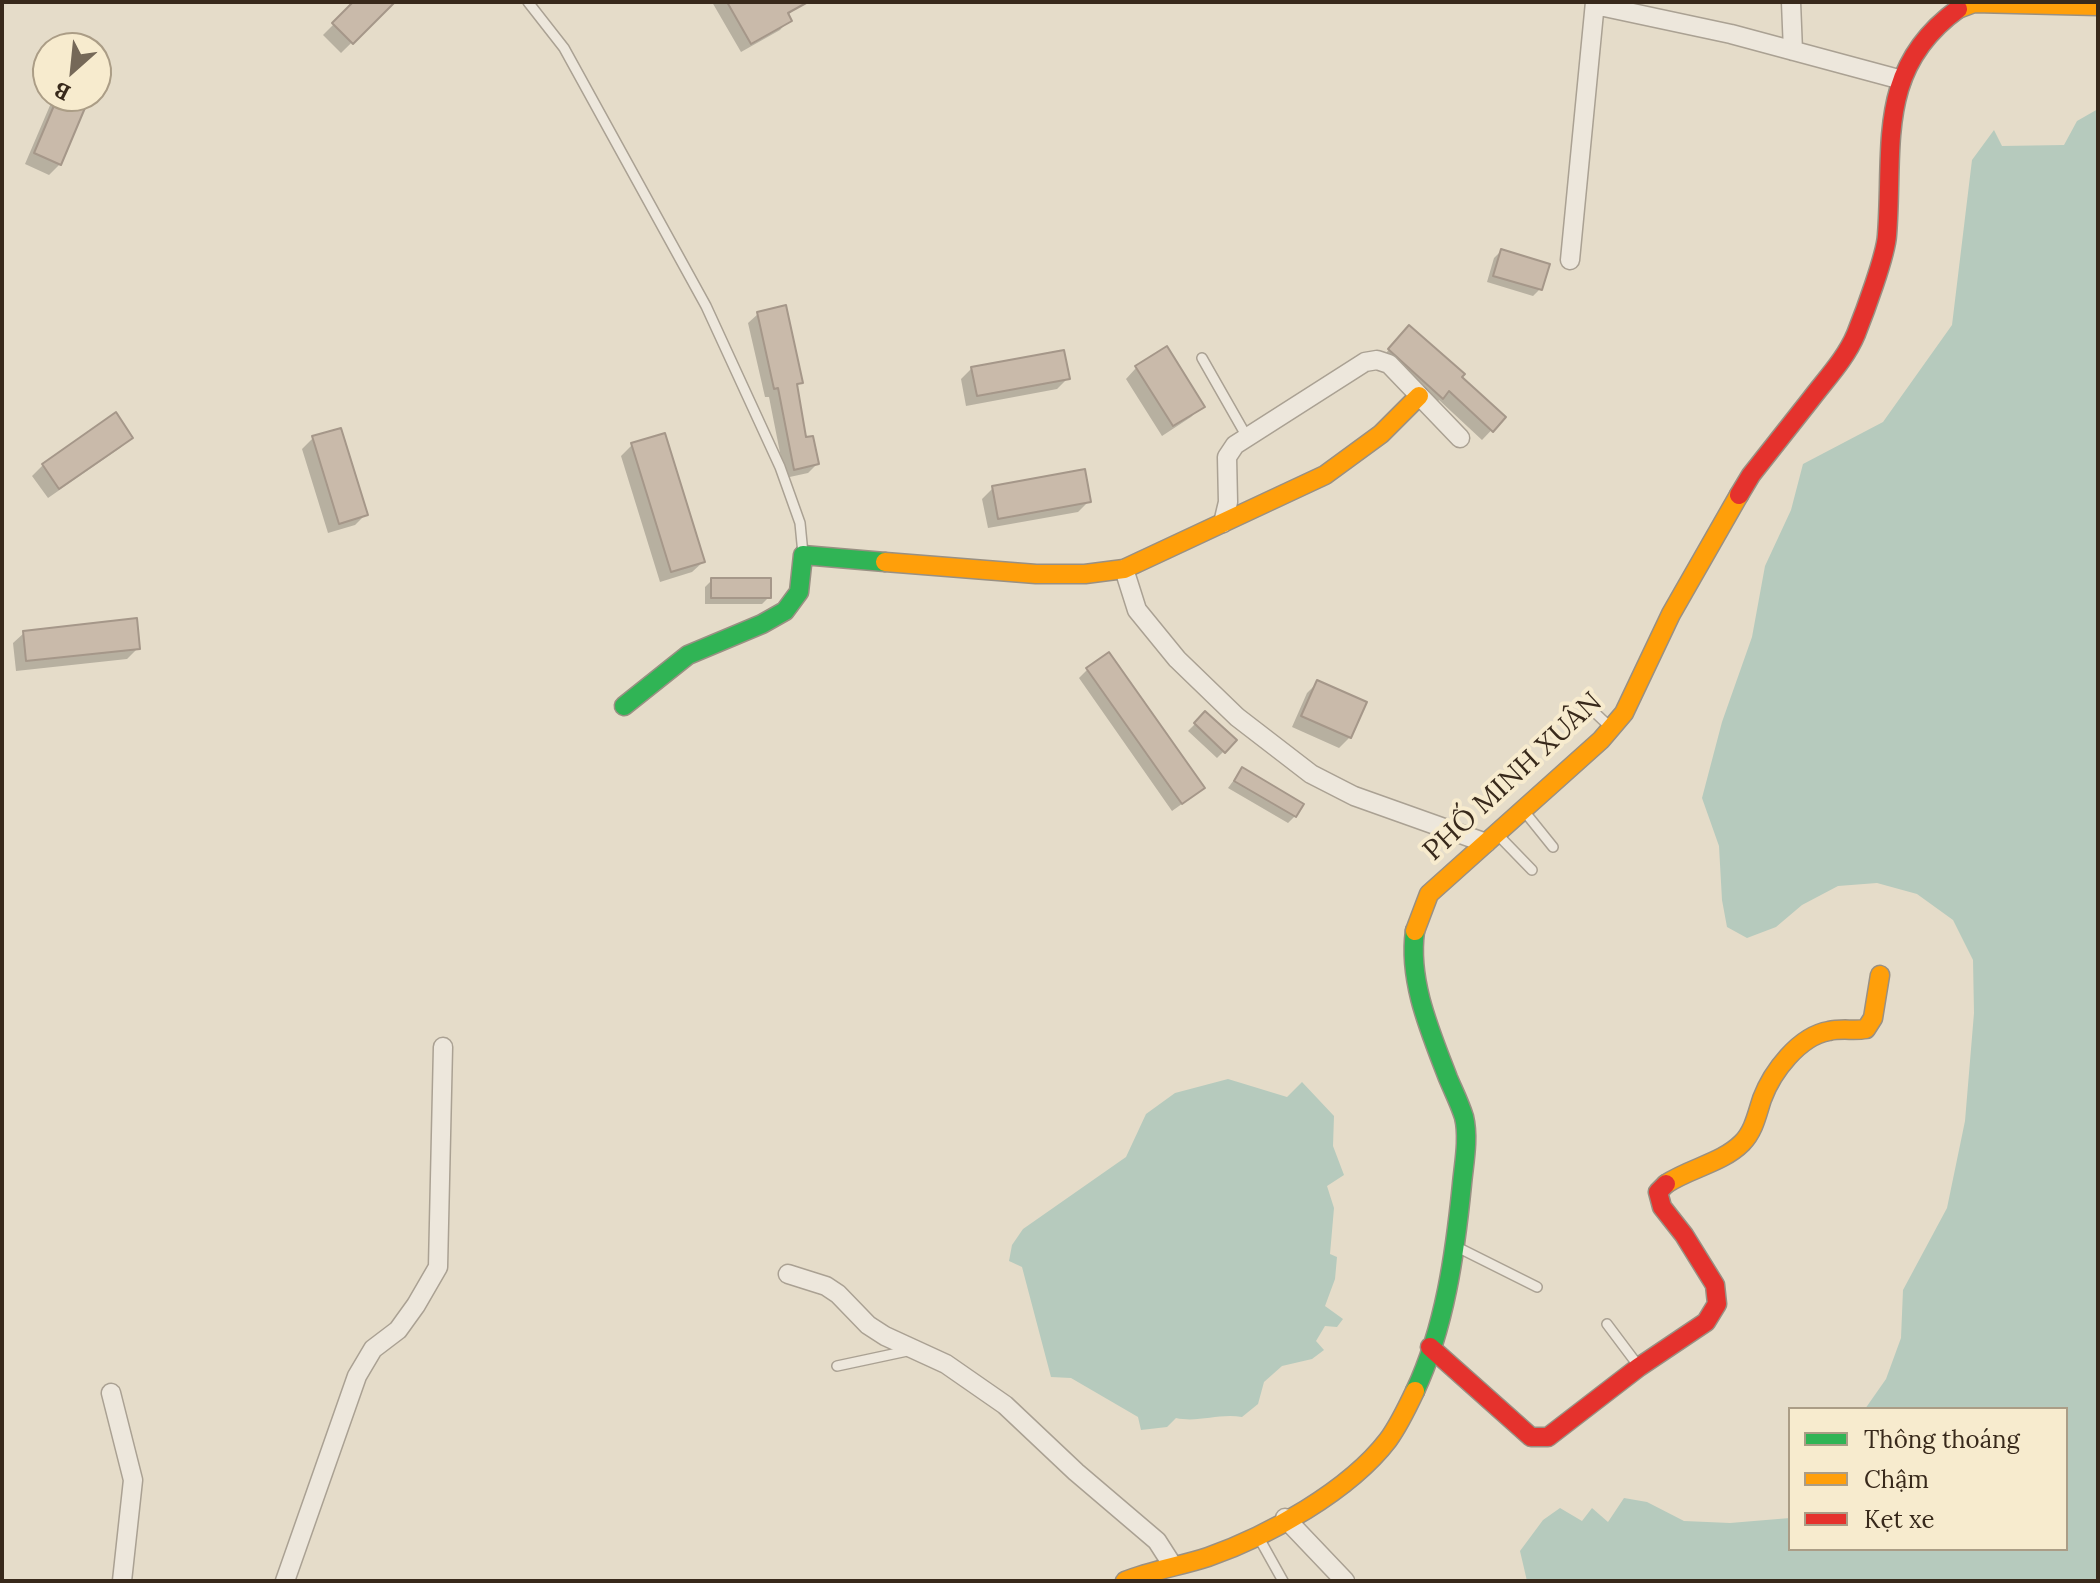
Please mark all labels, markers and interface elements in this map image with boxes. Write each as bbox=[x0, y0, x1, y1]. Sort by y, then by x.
north arrow bbox=[32, 32, 112, 112]
text: B bbox=[49, 76, 75, 107]
street label: PHỐ MINH XUÂN bbox=[1417, 686, 1609, 868]
legend bbox=[1788, 1407, 2068, 1551]
text: Thông thoáng bbox=[1864, 1424, 2020, 1455]
text: Chậm bbox=[1864, 1464, 1929, 1495]
text: Kẹt xe bbox=[1864, 1504, 1935, 1535]

